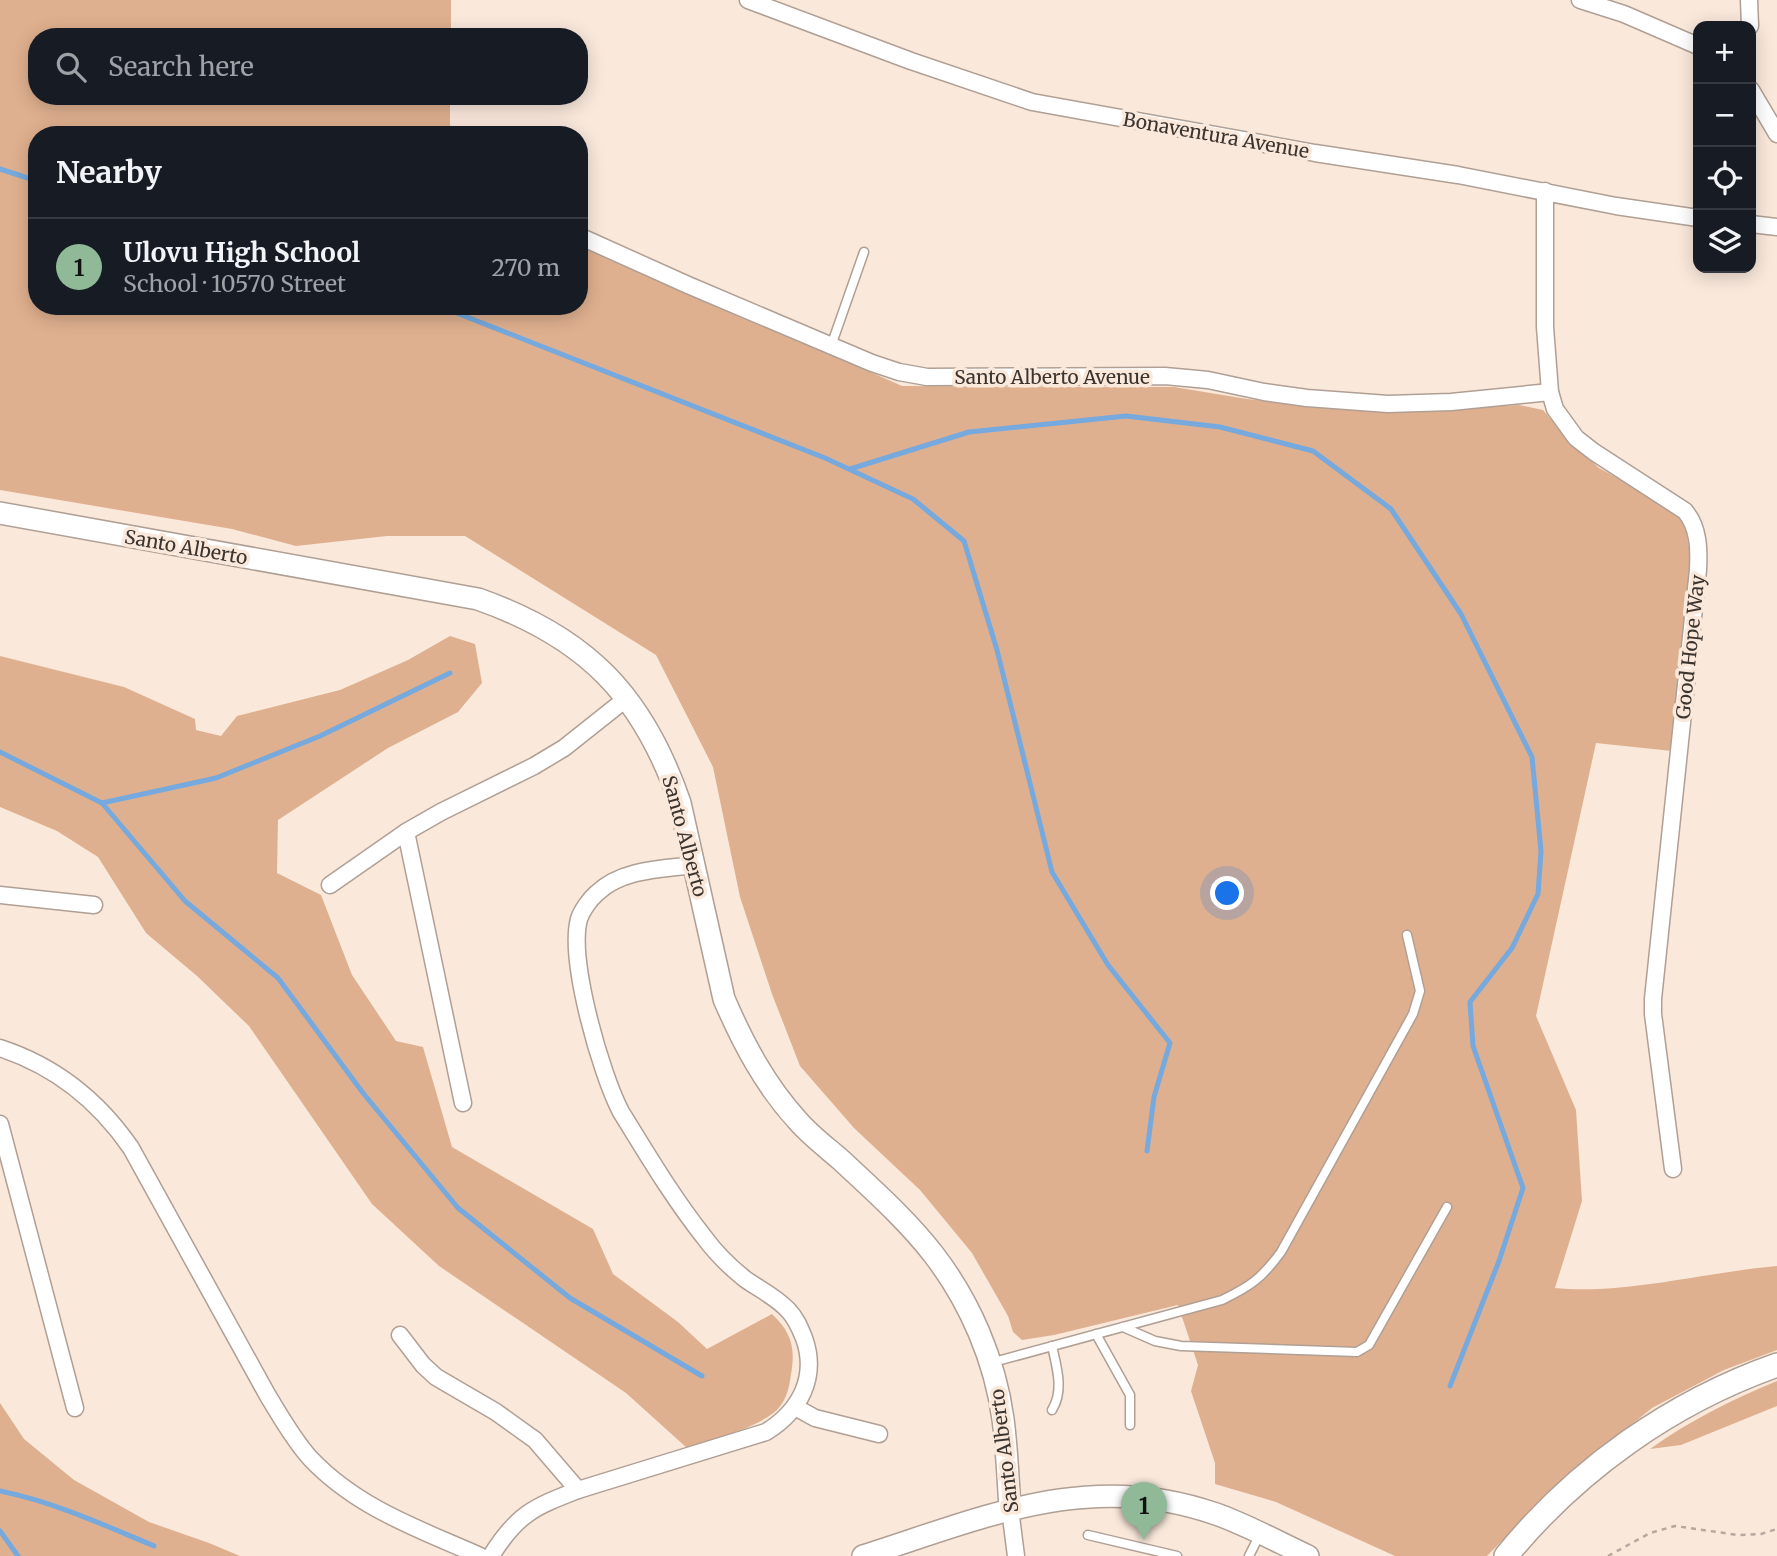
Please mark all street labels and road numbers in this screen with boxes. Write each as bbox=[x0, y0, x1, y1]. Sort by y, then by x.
street label: Bonaventura Avenue bbox=[1121, 107, 1311, 163]
street label: Santo Alberto Avenue bbox=[954, 365, 1150, 389]
street label: Santo Alberto bbox=[123, 524, 249, 570]
street label: Good Hope Way bbox=[1670, 574, 1710, 720]
street label: Santo Alberto bbox=[657, 773, 713, 899]
street label: Santo Alberto bbox=[984, 1388, 1024, 1514]

